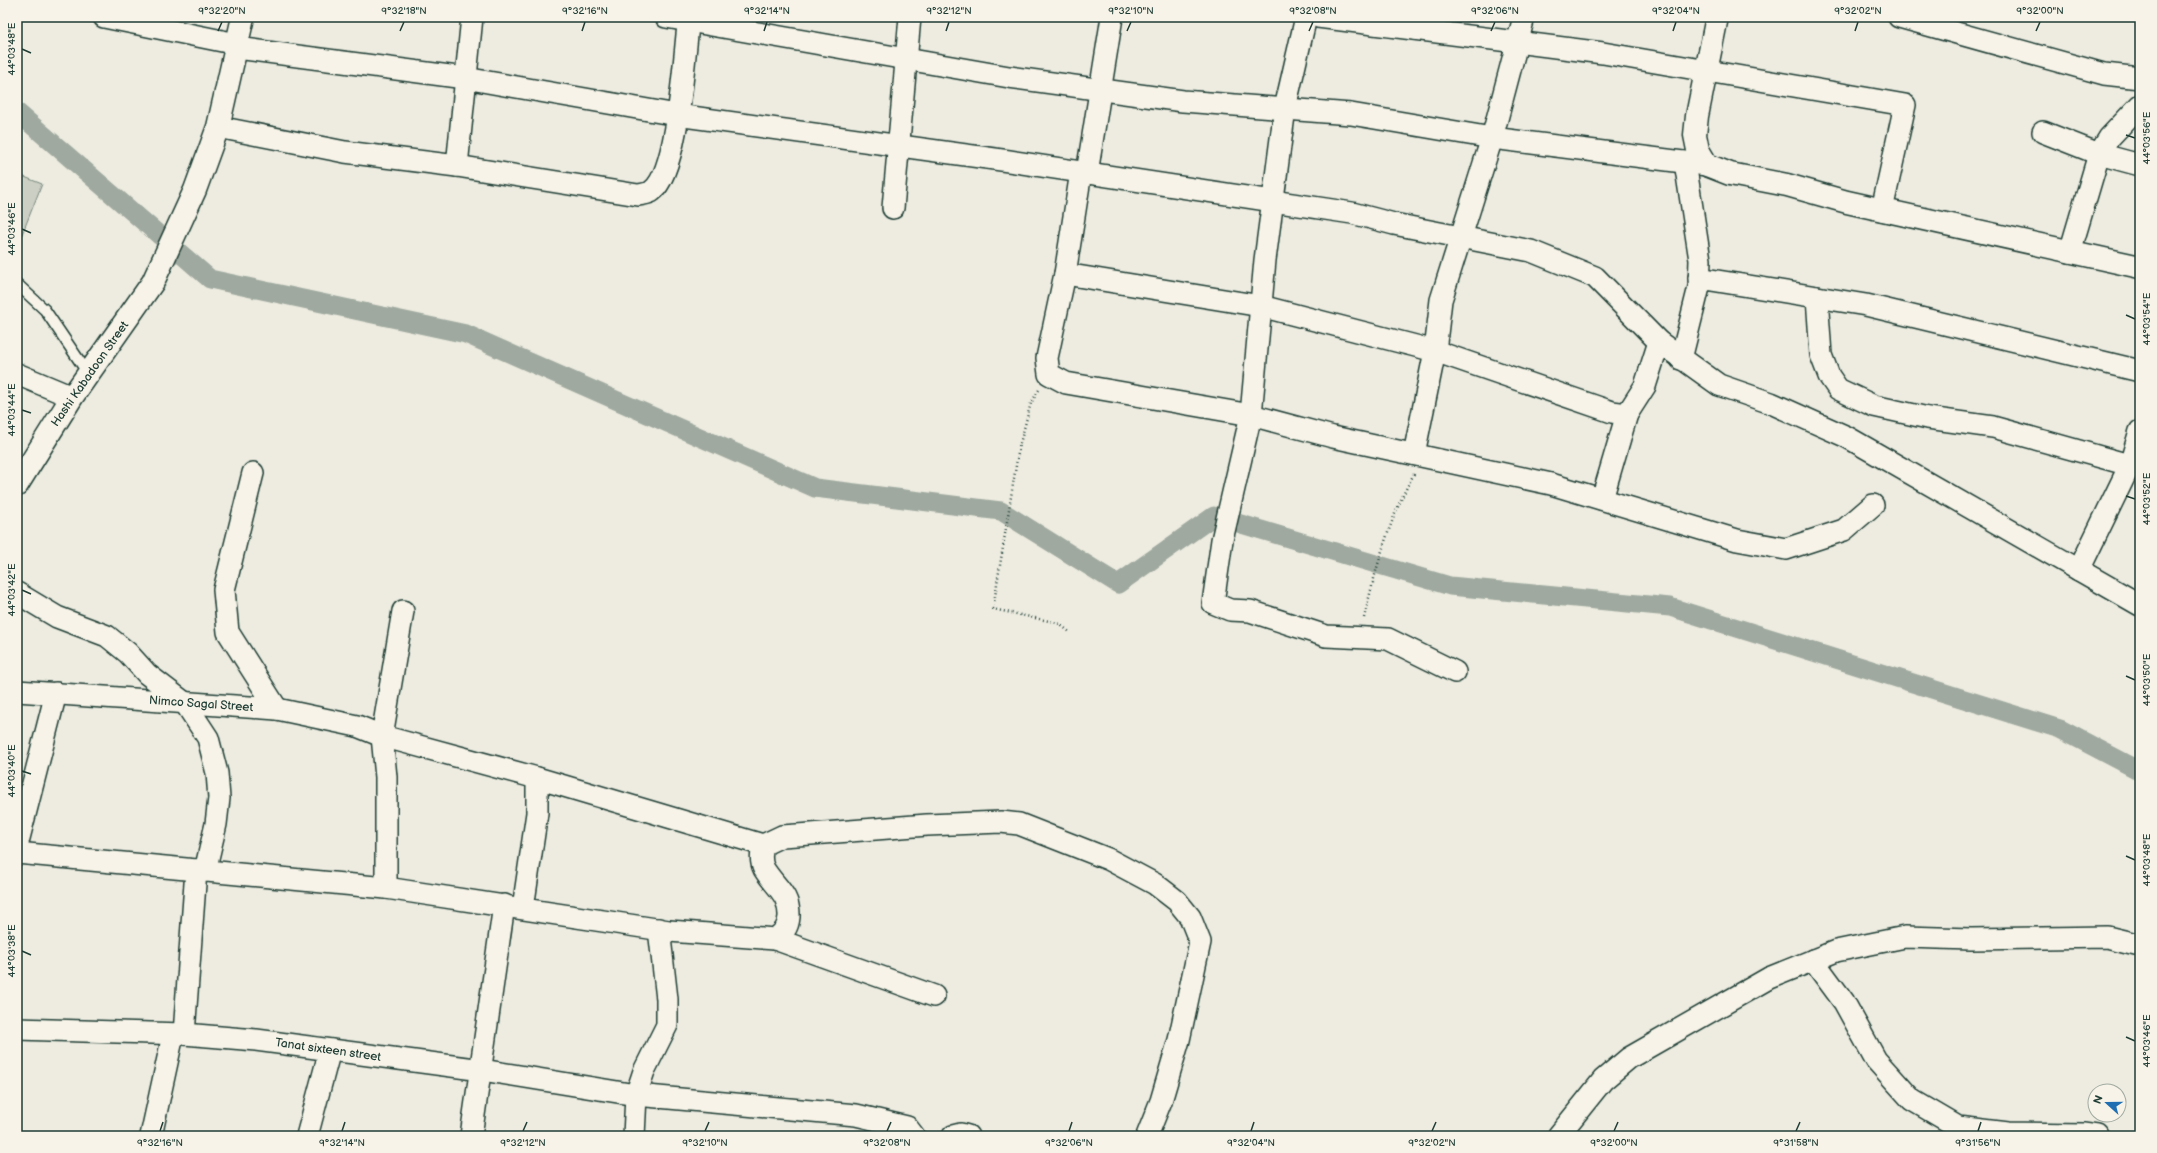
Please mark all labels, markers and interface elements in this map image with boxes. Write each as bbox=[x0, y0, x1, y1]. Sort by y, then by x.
text: 9°32'20"N bbox=[198, 5, 246, 17]
text: 9°32'18"N bbox=[381, 5, 427, 17]
text: 9°32'16"N bbox=[562, 5, 608, 17]
text: 9°32'14"N bbox=[744, 5, 790, 17]
text: 9°32'12"N bbox=[926, 5, 972, 17]
text: 9°32'10"N bbox=[1108, 5, 1154, 17]
text: 9°32'08"N bbox=[1289, 5, 1337, 17]
text: 9°32'06"N bbox=[1471, 5, 1519, 17]
text: 9°32'04"N bbox=[1652, 5, 1700, 17]
text: 9°32'02"N bbox=[1834, 5, 1882, 17]
text: 9°32'00"N bbox=[2016, 5, 2064, 17]
text: 44°03'48"E bbox=[6, 22, 18, 75]
text: 44°03'56"E bbox=[2141, 111, 2153, 164]
text: 44°03'46"E bbox=[6, 202, 18, 256]
text: 44°03'54"E bbox=[2141, 292, 2153, 345]
street label: Hashi Kabadoon Street bbox=[48, 318, 132, 430]
text: 44°03'44"E bbox=[6, 383, 18, 437]
text: 44°03'52"E bbox=[2141, 472, 2153, 525]
text: 44°03'42"E bbox=[6, 563, 18, 617]
text: 44°03'50"E bbox=[2141, 653, 2153, 706]
street label: Nimco Sagal Street bbox=[148, 693, 254, 715]
text: 44°03'40"E bbox=[6, 744, 18, 797]
text: 44°03'48"E bbox=[2141, 833, 2153, 886]
text: 44°03'38"E bbox=[6, 924, 18, 977]
text: 44°03'46"E bbox=[2141, 1014, 2153, 1068]
street label: Tanat sixteen street bbox=[274, 1035, 382, 1065]
north arrow bbox=[2087, 1083, 2127, 1123]
text: N bbox=[2091, 1093, 2106, 1106]
text: 9°32'16"N bbox=[137, 1137, 183, 1149]
text: 9°32'14"N bbox=[319, 1137, 365, 1149]
text: 9°32'12"N bbox=[500, 1137, 546, 1149]
text: 9°32'10"N bbox=[682, 1137, 728, 1149]
text: 9°32'08"N bbox=[863, 1137, 911, 1149]
text: 9°32'06"N bbox=[1045, 1137, 1093, 1149]
text: 9°32'04"N bbox=[1227, 1137, 1275, 1149]
text: 9°32'02"N bbox=[1408, 1137, 1456, 1149]
text: 9°32'00"N bbox=[1590, 1137, 1638, 1149]
text: 9°31'58"N bbox=[1773, 1137, 1819, 1149]
text: 9°31'56"N bbox=[1955, 1137, 2001, 1149]

